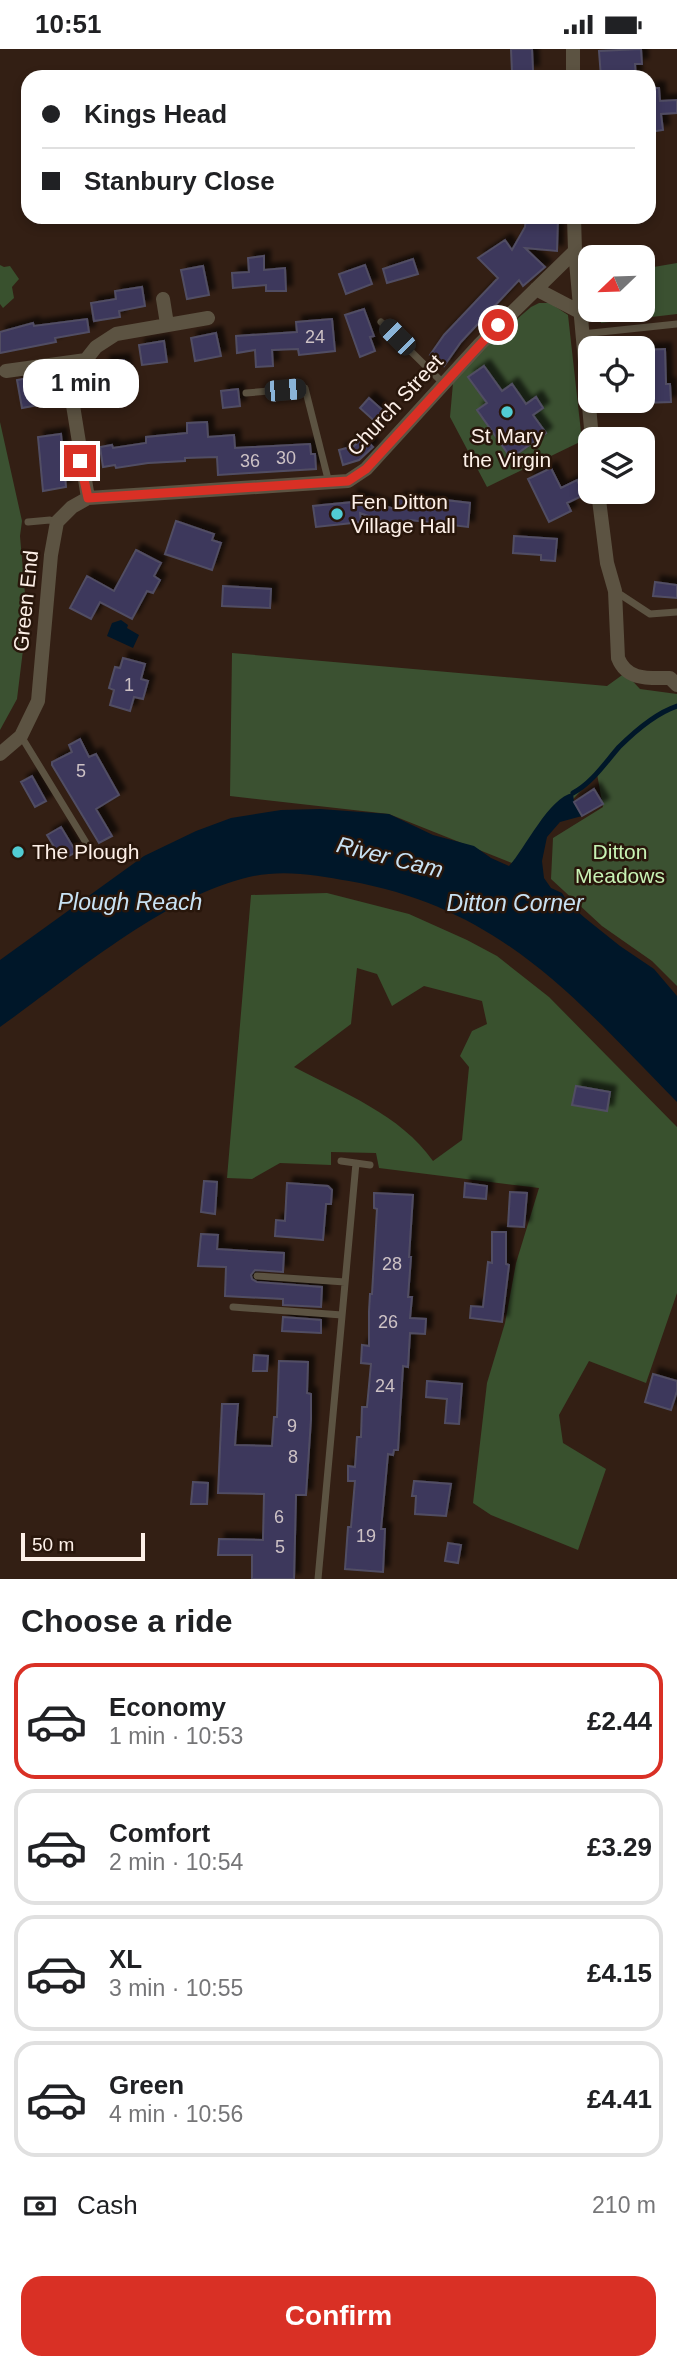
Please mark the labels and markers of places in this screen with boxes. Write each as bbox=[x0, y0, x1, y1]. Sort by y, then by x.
marker: St Mary the Virgin bbox=[499, 404, 515, 420]
place label: St Mary the Virgin bbox=[463, 424, 551, 471]
place label: Fen Ditton Village Hall bbox=[351, 490, 456, 537]
marker: Fen Ditton Village Hall bbox=[329, 506, 345, 522]
place label: The Plough bbox=[32, 840, 139, 863]
marker: The Plough bbox=[10, 844, 26, 860]

